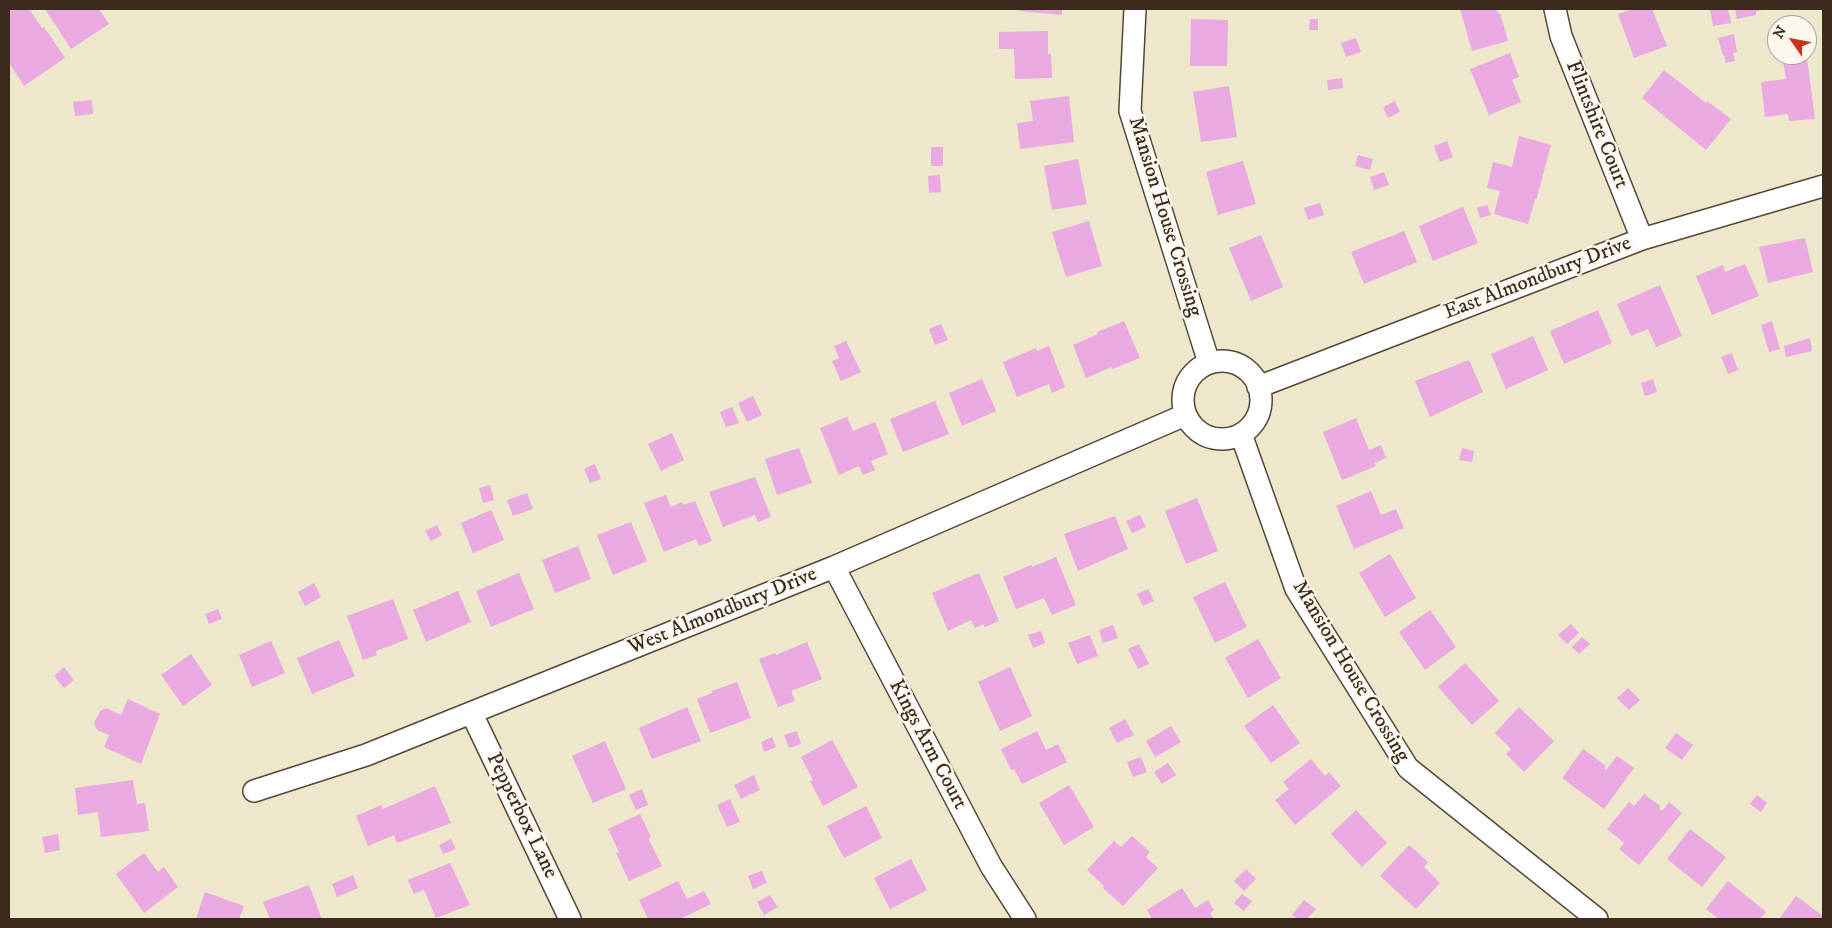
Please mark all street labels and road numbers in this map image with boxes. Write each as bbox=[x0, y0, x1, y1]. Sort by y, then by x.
street label: Flintshire Court bbox=[1559, 57, 1633, 193]
street label: Mansion House Crossing bbox=[1122, 114, 1206, 320]
street label: East Almondbury Drive bbox=[1441, 232, 1635, 326]
street label: West Almondbury Drive bbox=[625, 563, 821, 661]
street label: Mansion House Crossing bbox=[1286, 577, 1414, 767]
street label: Kings Arm Court bbox=[882, 676, 972, 814]
street label: Pepperbox Lane bbox=[480, 749, 562, 883]

